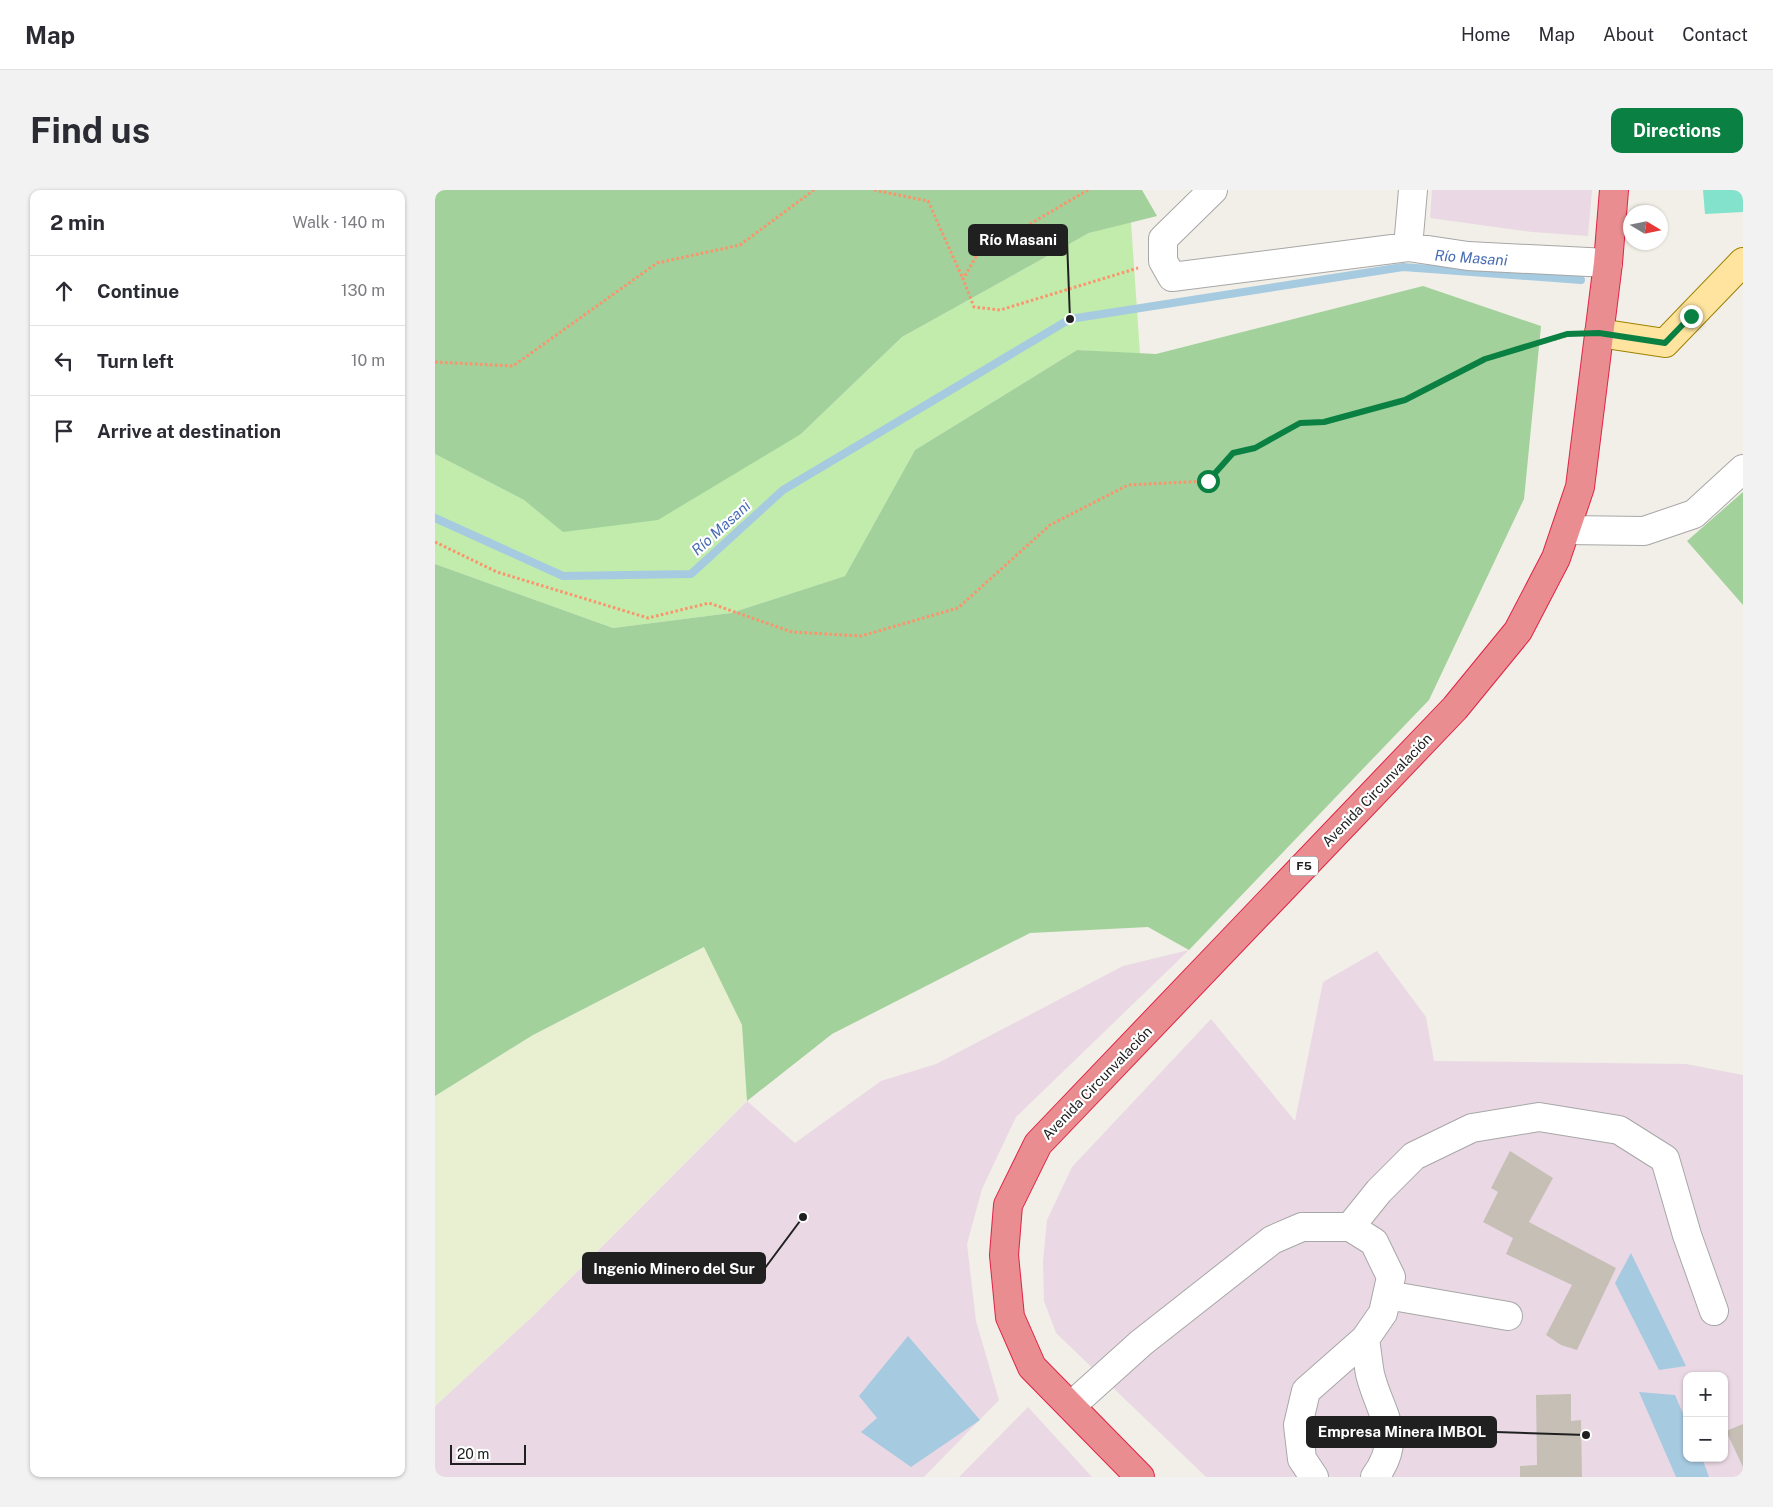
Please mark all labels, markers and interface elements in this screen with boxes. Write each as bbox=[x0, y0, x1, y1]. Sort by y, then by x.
text: Map bbox=[25, 21, 75, 49]
text: Home bbox=[1461, 24, 1511, 45]
text: Map bbox=[1539, 24, 1575, 45]
text: About bbox=[1603, 24, 1654, 45]
text: Contact bbox=[1682, 24, 1748, 45]
button: Directions bbox=[1611, 108, 1743, 153]
text: Find us bbox=[30, 110, 150, 151]
north arrow bbox=[1623, 205, 1668, 250]
text: 2 min bbox=[50, 210, 105, 235]
text: Walk · 140 m bbox=[292, 213, 385, 232]
callout: Río Masani bbox=[969, 225, 1067, 255]
text: Río Masani bbox=[979, 231, 1057, 248]
water label: Río Masani bbox=[1434, 246, 1508, 269]
icon: ahead bbox=[50, 277, 78, 305]
text: Continue bbox=[97, 280, 179, 302]
text: 130 m bbox=[341, 281, 385, 300]
route end bbox=[1680, 305, 1703, 328]
icon: left bbox=[50, 347, 78, 375]
text: Turn left bbox=[97, 350, 174, 372]
text: 10 m bbox=[351, 351, 385, 370]
icon: arrive bbox=[50, 417, 78, 445]
text: Arrive at destination bbox=[97, 420, 281, 442]
route start bbox=[1197, 470, 1220, 493]
water label: Río Masani bbox=[688, 497, 754, 558]
street label: Avenida Circunvalación bbox=[1319, 730, 1435, 850]
road number: F5 bbox=[1290, 856, 1318, 876]
street label: Avenida Circunvalación bbox=[1039, 1023, 1155, 1143]
callout: Ingenio Minero del Sur bbox=[583, 1253, 765, 1283]
text: Ingenio Minero del Sur bbox=[593, 1260, 755, 1277]
map controls bbox=[1683, 1372, 1728, 1462]
button: + bbox=[1683, 1372, 1728, 1417]
callout: Empresa Minera IMBOL bbox=[1307, 1417, 1496, 1447]
button: − bbox=[1683, 1417, 1728, 1462]
text: Empresa Minera IMBOL bbox=[1318, 1423, 1487, 1440]
scale bar bbox=[450, 1442, 526, 1465]
text: 20 m bbox=[457, 1446, 489, 1462]

